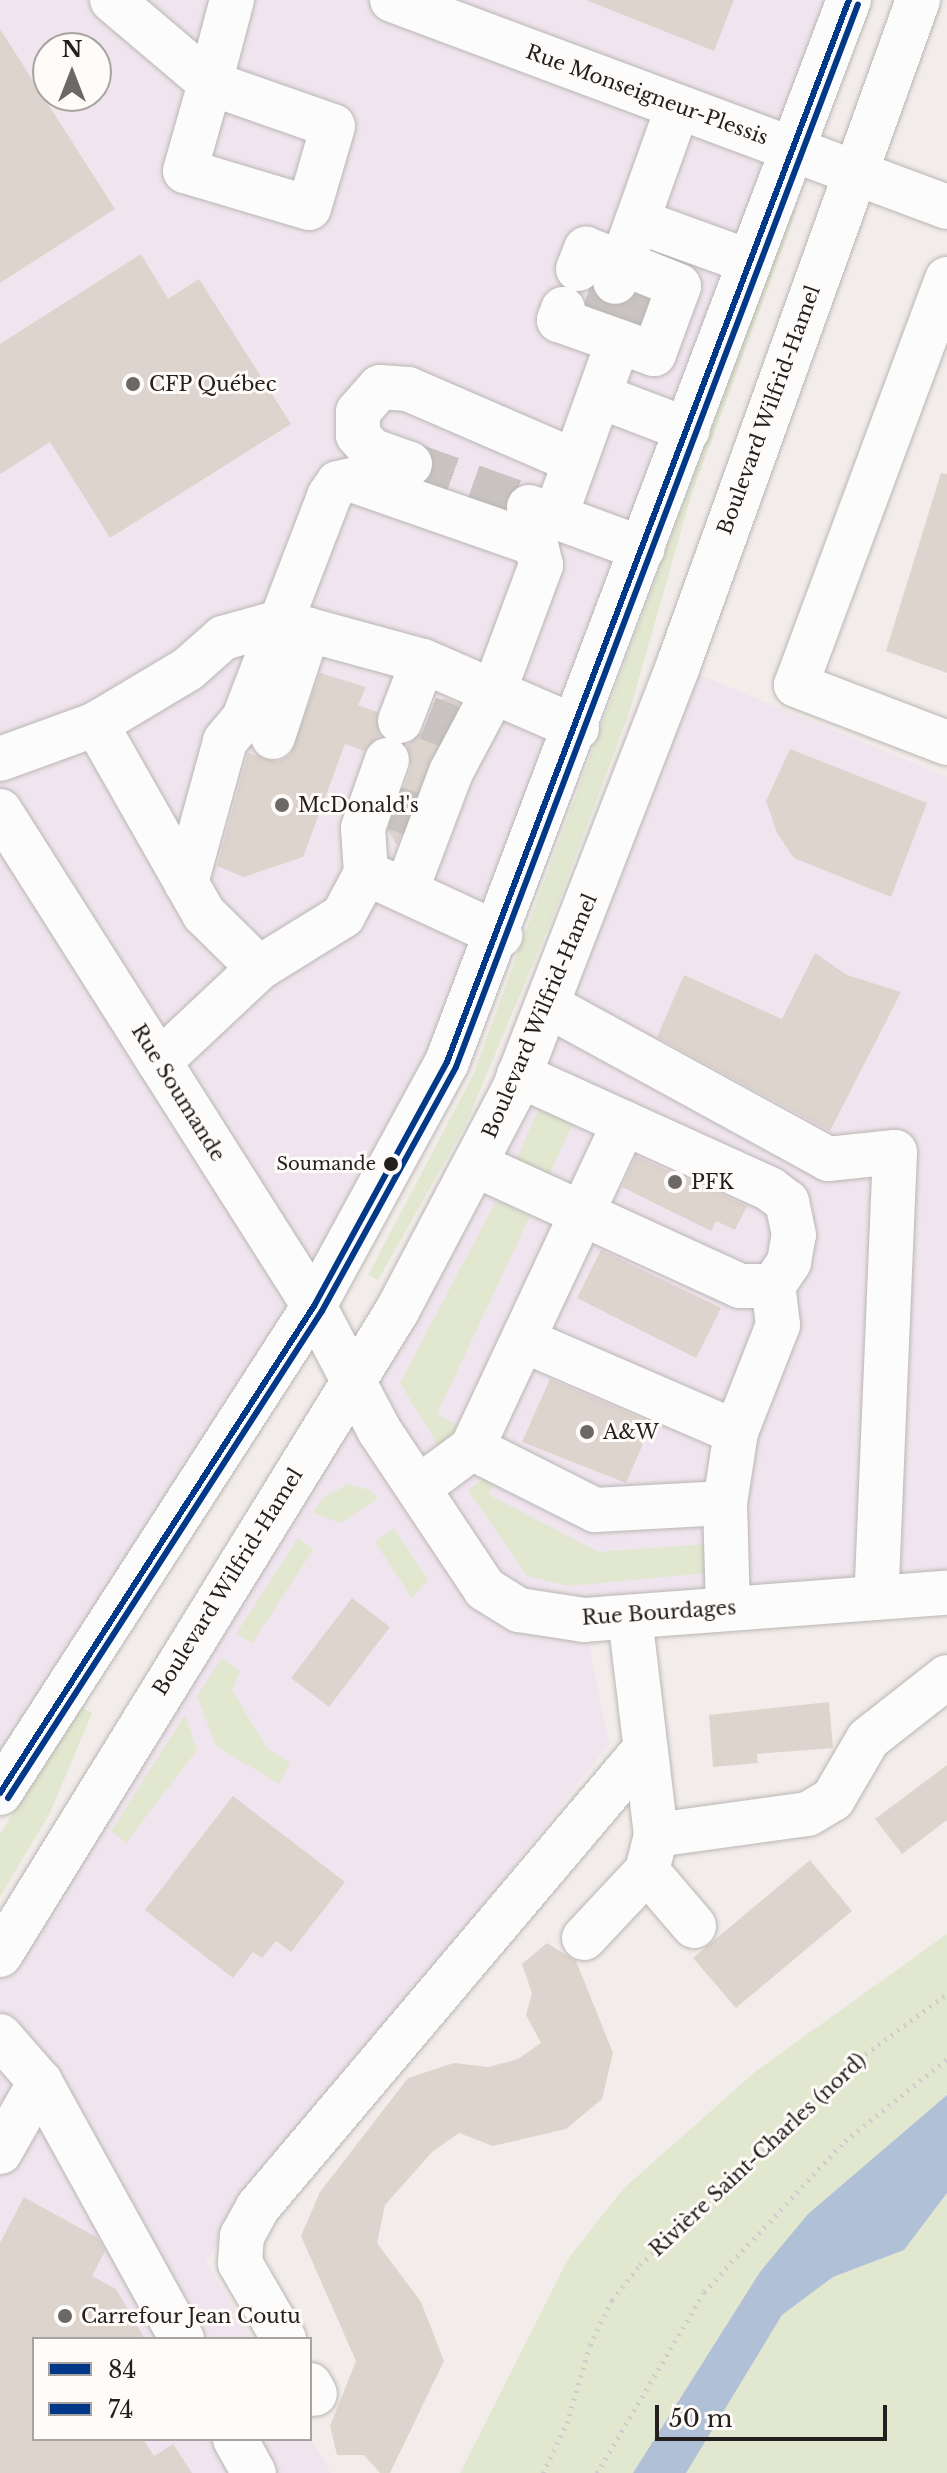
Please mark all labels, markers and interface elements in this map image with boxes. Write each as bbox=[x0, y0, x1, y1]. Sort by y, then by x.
north arrow bbox=[32, 32, 112, 112]
text: N bbox=[62, 36, 82, 63]
street label: Rue Monseigneur-Plessis bbox=[523, 40, 771, 150]
street label: Boulevard Wilfrid-Hamel bbox=[713, 282, 825, 538]
place label: CFP Québec bbox=[149, 372, 277, 396]
marker: CFP Québec bbox=[124, 375, 142, 393]
place label: McDonald's bbox=[298, 793, 419, 817]
marker: McDonald's bbox=[273, 796, 291, 814]
street label: Boulevard Wilfrid-Hamel bbox=[477, 890, 603, 1142]
street label: Rue Soumande bbox=[126, 1020, 230, 1166]
place label: Soumande bbox=[276, 1153, 376, 1175]
marker: Soumande bbox=[383, 1156, 399, 1172]
place label: PFK bbox=[691, 1170, 734, 1194]
marker: PFK bbox=[666, 1173, 684, 1191]
place label: A&W bbox=[603, 1420, 659, 1444]
marker: A&W bbox=[578, 1423, 596, 1441]
street label: Boulevard Wilfrid-Hamel bbox=[148, 1464, 308, 1700]
street label: Rue Bourdages bbox=[581, 1596, 737, 1630]
street label: Rivière Saint-Charles (nord) bbox=[645, 2048, 871, 2262]
place label: Carrefour Jean Coutu bbox=[81, 2304, 301, 2328]
marker: Carrefour Jean Coutu bbox=[56, 2307, 74, 2325]
legend bbox=[32, 2337, 312, 2441]
text: 84 bbox=[108, 2355, 137, 2384]
scale bar bbox=[659, 2389, 891, 2439]
text: 74 bbox=[108, 2395, 134, 2424]
text: 50 m bbox=[669, 2404, 732, 2433]

